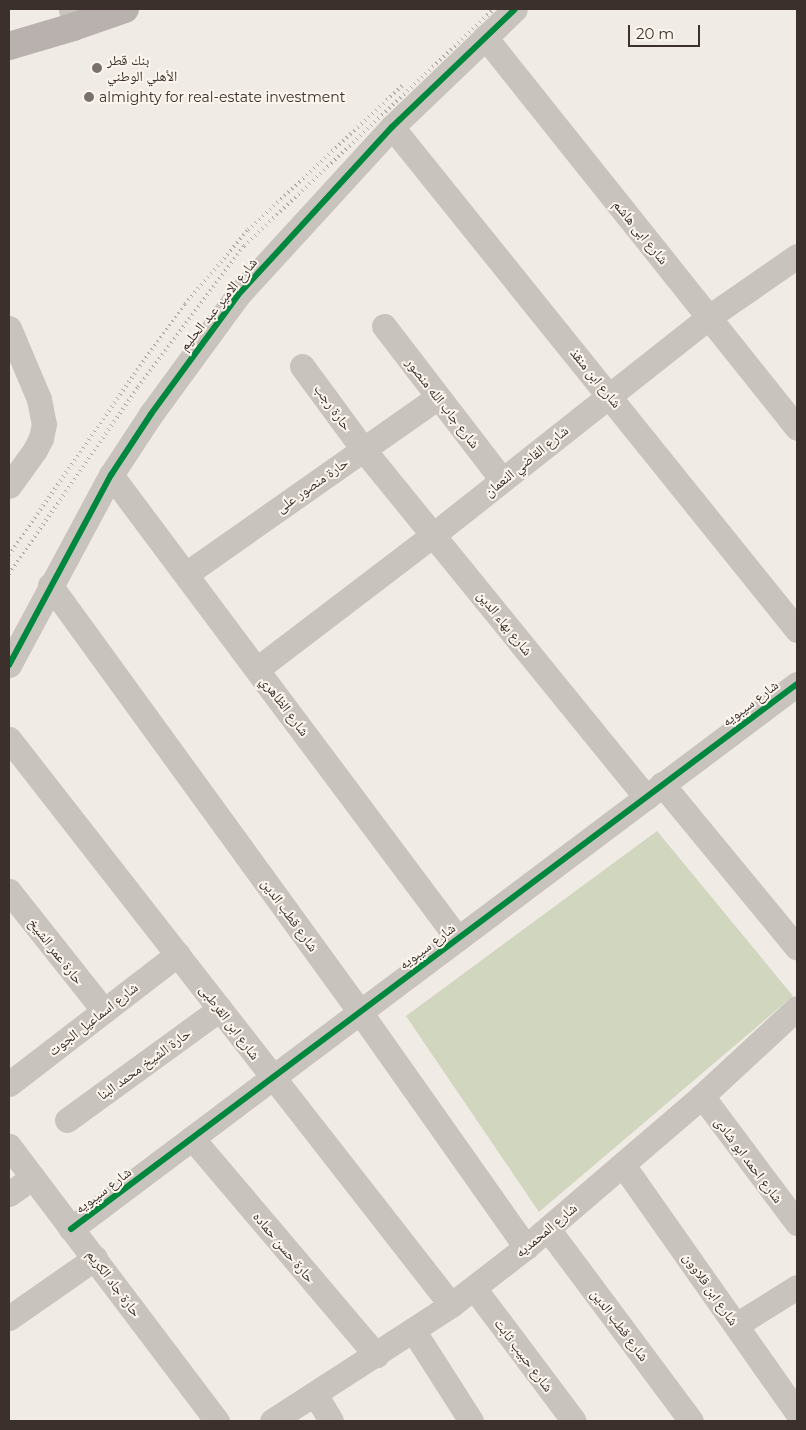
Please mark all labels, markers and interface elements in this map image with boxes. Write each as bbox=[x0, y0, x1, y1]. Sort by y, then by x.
scale bar bbox=[631, 15, 704, 47]
text: 20 m bbox=[636, 24, 674, 43]
place label: بنك قطر الأهلي الوطني bbox=[107, 52, 177, 84]
marker: بنك قطر الأهلي الوطني bbox=[91, 62, 103, 74]
place label: almighty for real-estate investment bbox=[99, 89, 345, 105]
marker: almighty for real-estate investment bbox=[83, 91, 95, 103]
street label: شارع ابى هاشم bbox=[610, 196, 672, 268]
street label: شارع الامير عبد الحليم bbox=[175, 254, 261, 354]
street label: شارع ابن منقذ bbox=[567, 345, 625, 411]
street label: شارع جاب الله منصور bbox=[402, 354, 484, 452]
street label: حارة رجب bbox=[311, 381, 355, 433]
street label: شارع القاضي النعمان bbox=[480, 422, 572, 500]
street label: حارة منصور على bbox=[273, 454, 351, 516]
street label: شارع بهاء الدين bbox=[474, 587, 536, 659]
street label: شارع الظاهري bbox=[257, 673, 313, 739]
street label: شارع سيبويه bbox=[718, 676, 782, 730]
street label: شارع قطب الدين bbox=[258, 875, 322, 955]
street label: حارة عمر الشيخ bbox=[25, 915, 87, 987]
street label: شارع سيبويه bbox=[395, 919, 459, 973]
street label: شارع اسماعيل الجوت bbox=[45, 979, 141, 1059]
street label: شارع ابن القرطبى bbox=[196, 981, 264, 1063]
street label: حارة الشيخ محمد البنا bbox=[94, 1025, 194, 1103]
street label: شارع احمد ابو شادى bbox=[711, 1114, 787, 1206]
street label: شارع سيبويه bbox=[71, 1163, 135, 1217]
street label: شارع المحمديه bbox=[512, 1199, 580, 1261]
street label: حارة حسن حماده bbox=[250, 1208, 318, 1286]
street label: حارة جاد الكريم bbox=[83, 1246, 145, 1320]
street label: شارع ابن قلاوون bbox=[680, 1249, 742, 1329]
street label: شارع قطب الدين bbox=[587, 1286, 653, 1364]
street label: شارع حبيب ثابت bbox=[491, 1315, 557, 1395]

